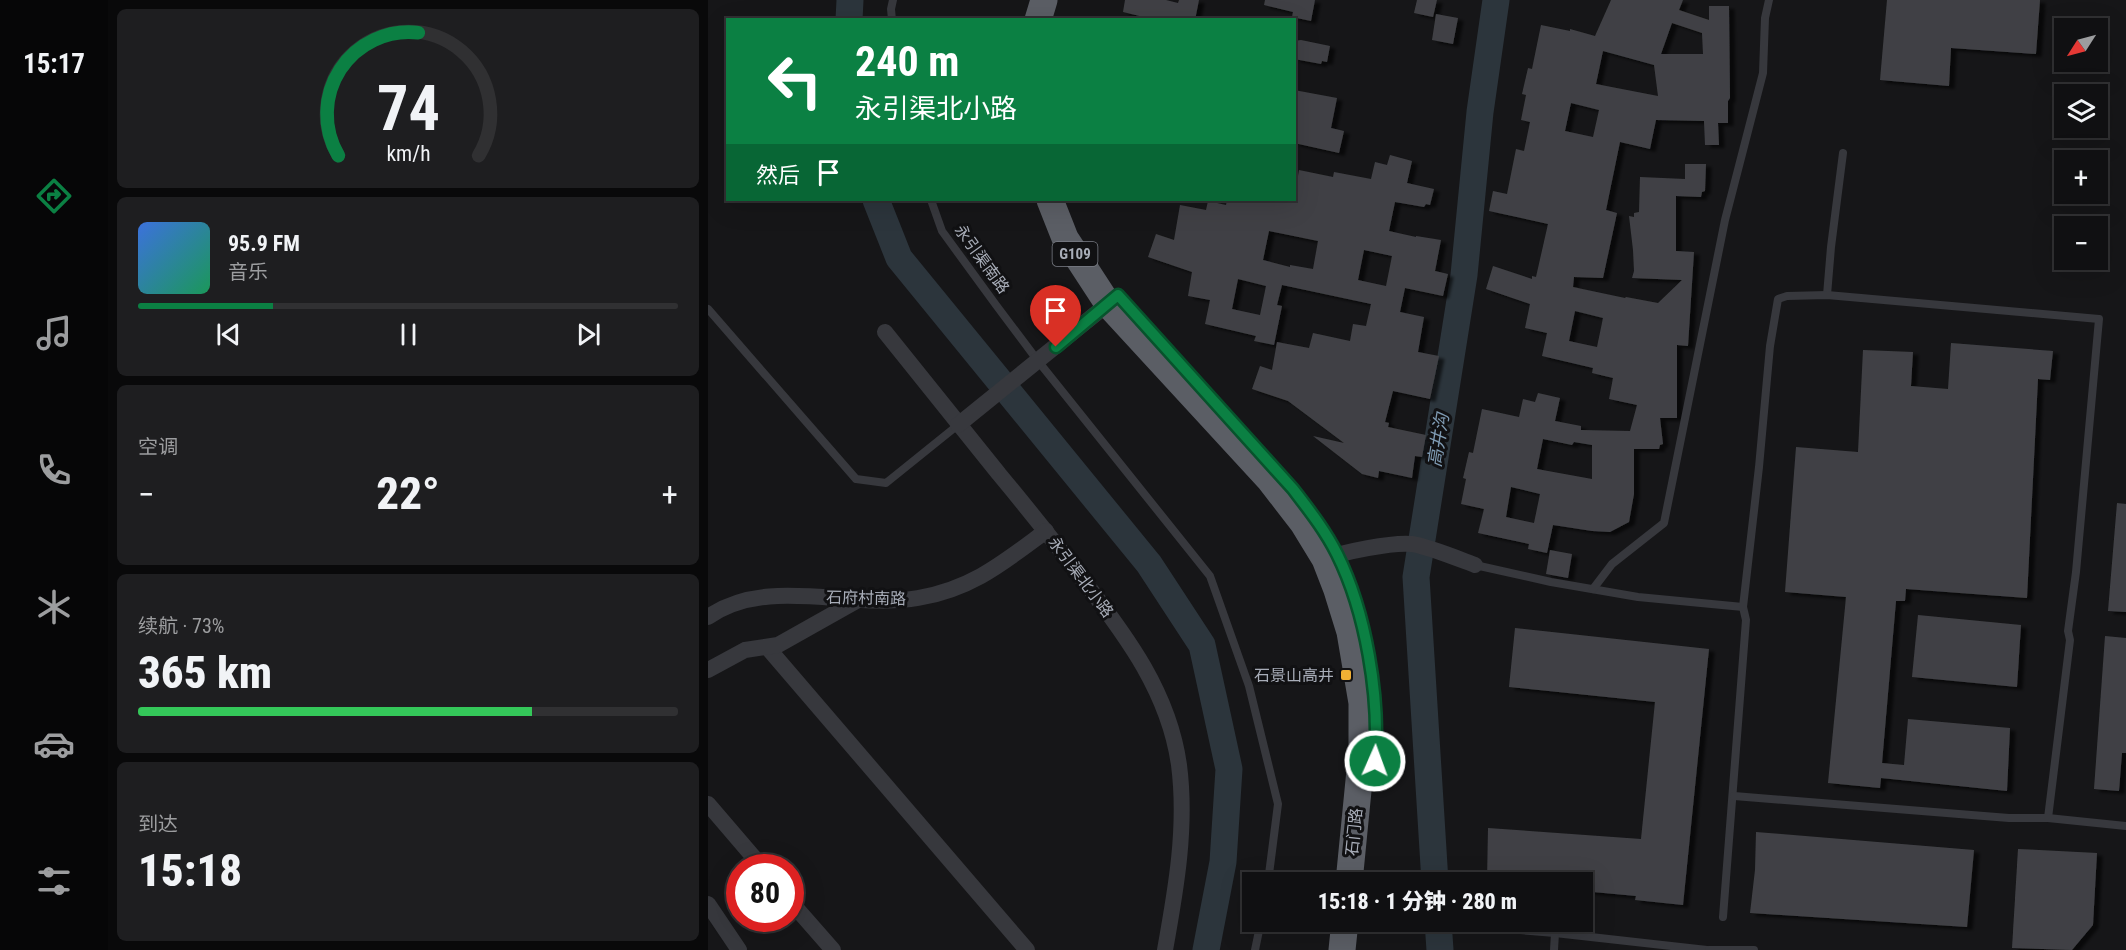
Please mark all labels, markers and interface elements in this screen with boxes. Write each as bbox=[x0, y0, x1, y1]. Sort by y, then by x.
north arrow bbox=[2054, 18, 2108, 72]
map controls bbox=[2054, 18, 2108, 270]
text: 240 m bbox=[855, 37, 960, 86]
icon: left bbox=[756, 42, 834, 120]
text: 15:17 bbox=[23, 48, 85, 80]
text: 74 bbox=[376, 72, 440, 145]
button: layers bbox=[2054, 84, 2108, 138]
text: 永引渠北小路 bbox=[855, 93, 1017, 125]
text: km/h bbox=[386, 141, 430, 166]
button: + bbox=[2054, 150, 2108, 204]
icon: arrive bbox=[812, 156, 845, 189]
text: 然后 bbox=[756, 163, 800, 188]
icon: directions bbox=[33, 175, 75, 217]
button: − bbox=[2054, 216, 2108, 270]
street label: 永引渠南路 bbox=[951, 221, 1013, 297]
text: 95.9 FM bbox=[228, 231, 300, 256]
road number: G109 bbox=[1052, 242, 1097, 266]
text: 音乐 bbox=[228, 260, 268, 284]
pin bbox=[1030, 285, 1081, 347]
icon: arrive bbox=[1039, 294, 1072, 327]
icon: music bbox=[33, 312, 75, 354]
icon: previous bbox=[212, 318, 245, 351]
icon: pause bbox=[392, 318, 425, 351]
icon: next bbox=[572, 318, 605, 351]
water label: 高井沟 bbox=[1423, 410, 1453, 468]
text: 空调 bbox=[138, 435, 178, 459]
icon: phone bbox=[33, 449, 75, 491]
text: 22° bbox=[376, 467, 440, 520]
text: − bbox=[138, 475, 155, 514]
text: + bbox=[662, 475, 678, 514]
street label: 永引渠北小路 bbox=[1045, 533, 1117, 621]
icon: climate bbox=[33, 586, 75, 628]
street label: 石府村南路 bbox=[826, 588, 906, 608]
text: 续航 · 73% bbox=[138, 614, 224, 638]
text: 365 km bbox=[138, 646, 272, 699]
place label: 石景山高井 bbox=[1254, 666, 1334, 685]
marker: 石景山高井 bbox=[1339, 668, 1353, 682]
icon: car bbox=[33, 723, 75, 765]
position arrow bbox=[1343, 729, 1407, 793]
street label: 石门路 bbox=[1342, 807, 1366, 857]
text: 到达 bbox=[138, 812, 178, 836]
text: 15:18 bbox=[138, 844, 242, 897]
speed limit sign: 80 bbox=[726, 854, 804, 932]
icon: filters bbox=[33, 860, 75, 902]
text: 15:18 · 1 分钟 · 280 m bbox=[1318, 889, 1517, 914]

